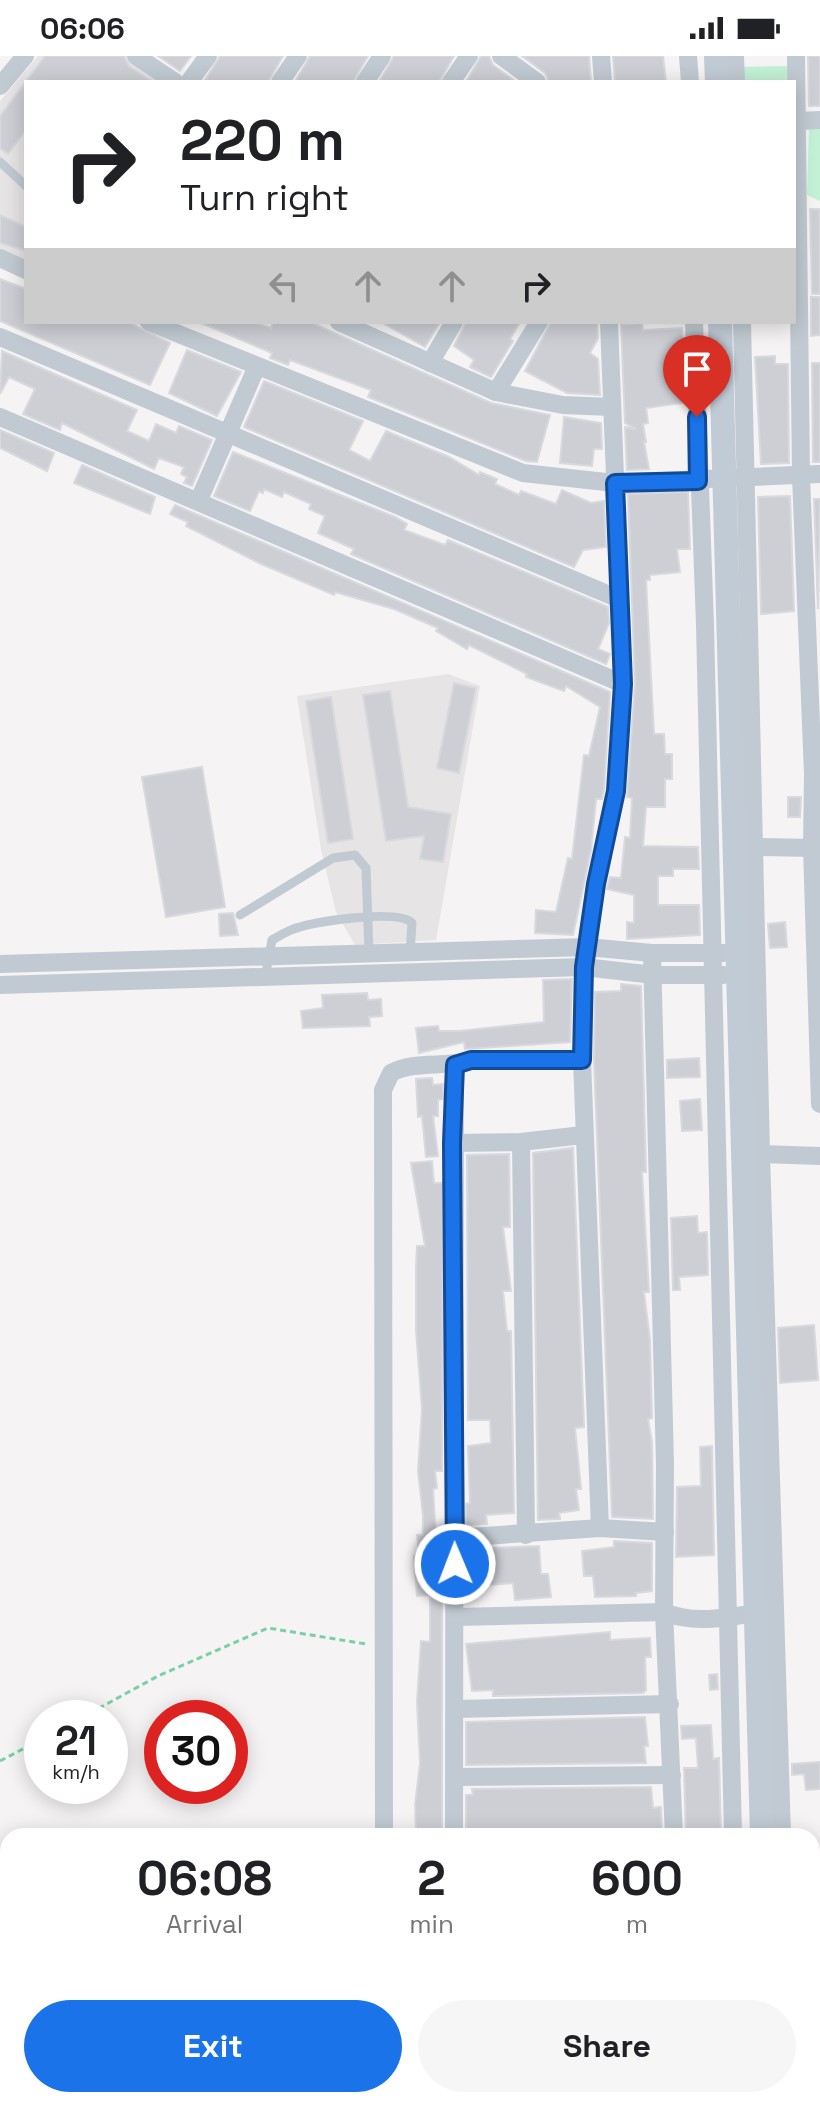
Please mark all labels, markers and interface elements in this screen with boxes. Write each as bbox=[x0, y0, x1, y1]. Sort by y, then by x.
text: 06:06 bbox=[40, 9, 125, 48]
text: 220 m bbox=[180, 105, 345, 176]
icon: right bbox=[48, 112, 152, 216]
text: Turn right bbox=[180, 175, 349, 221]
icon: left bbox=[262, 264, 306, 308]
icon: ahead bbox=[346, 264, 390, 308]
icon: ahead bbox=[430, 264, 474, 308]
icon: right bbox=[514, 264, 558, 308]
pin bbox=[663, 335, 731, 417]
icon: arrive bbox=[675, 347, 719, 391]
position arrow bbox=[413, 1522, 497, 1606]
speed limit sign: 30 bbox=[144, 1700, 248, 1804]
text: 21 bbox=[55, 1716, 97, 1767]
text: km/h bbox=[52, 1759, 100, 1785]
text: 06:08 bbox=[137, 1848, 272, 1909]
text: 2 bbox=[417, 1848, 446, 1909]
text: 600 bbox=[591, 1848, 683, 1909]
text: Arrival bbox=[166, 1907, 243, 1941]
text: min bbox=[409, 1907, 454, 1941]
text: m bbox=[626, 1907, 648, 1941]
button: Exit bbox=[24, 2000, 402, 2092]
button: Share bbox=[418, 2000, 796, 2092]

